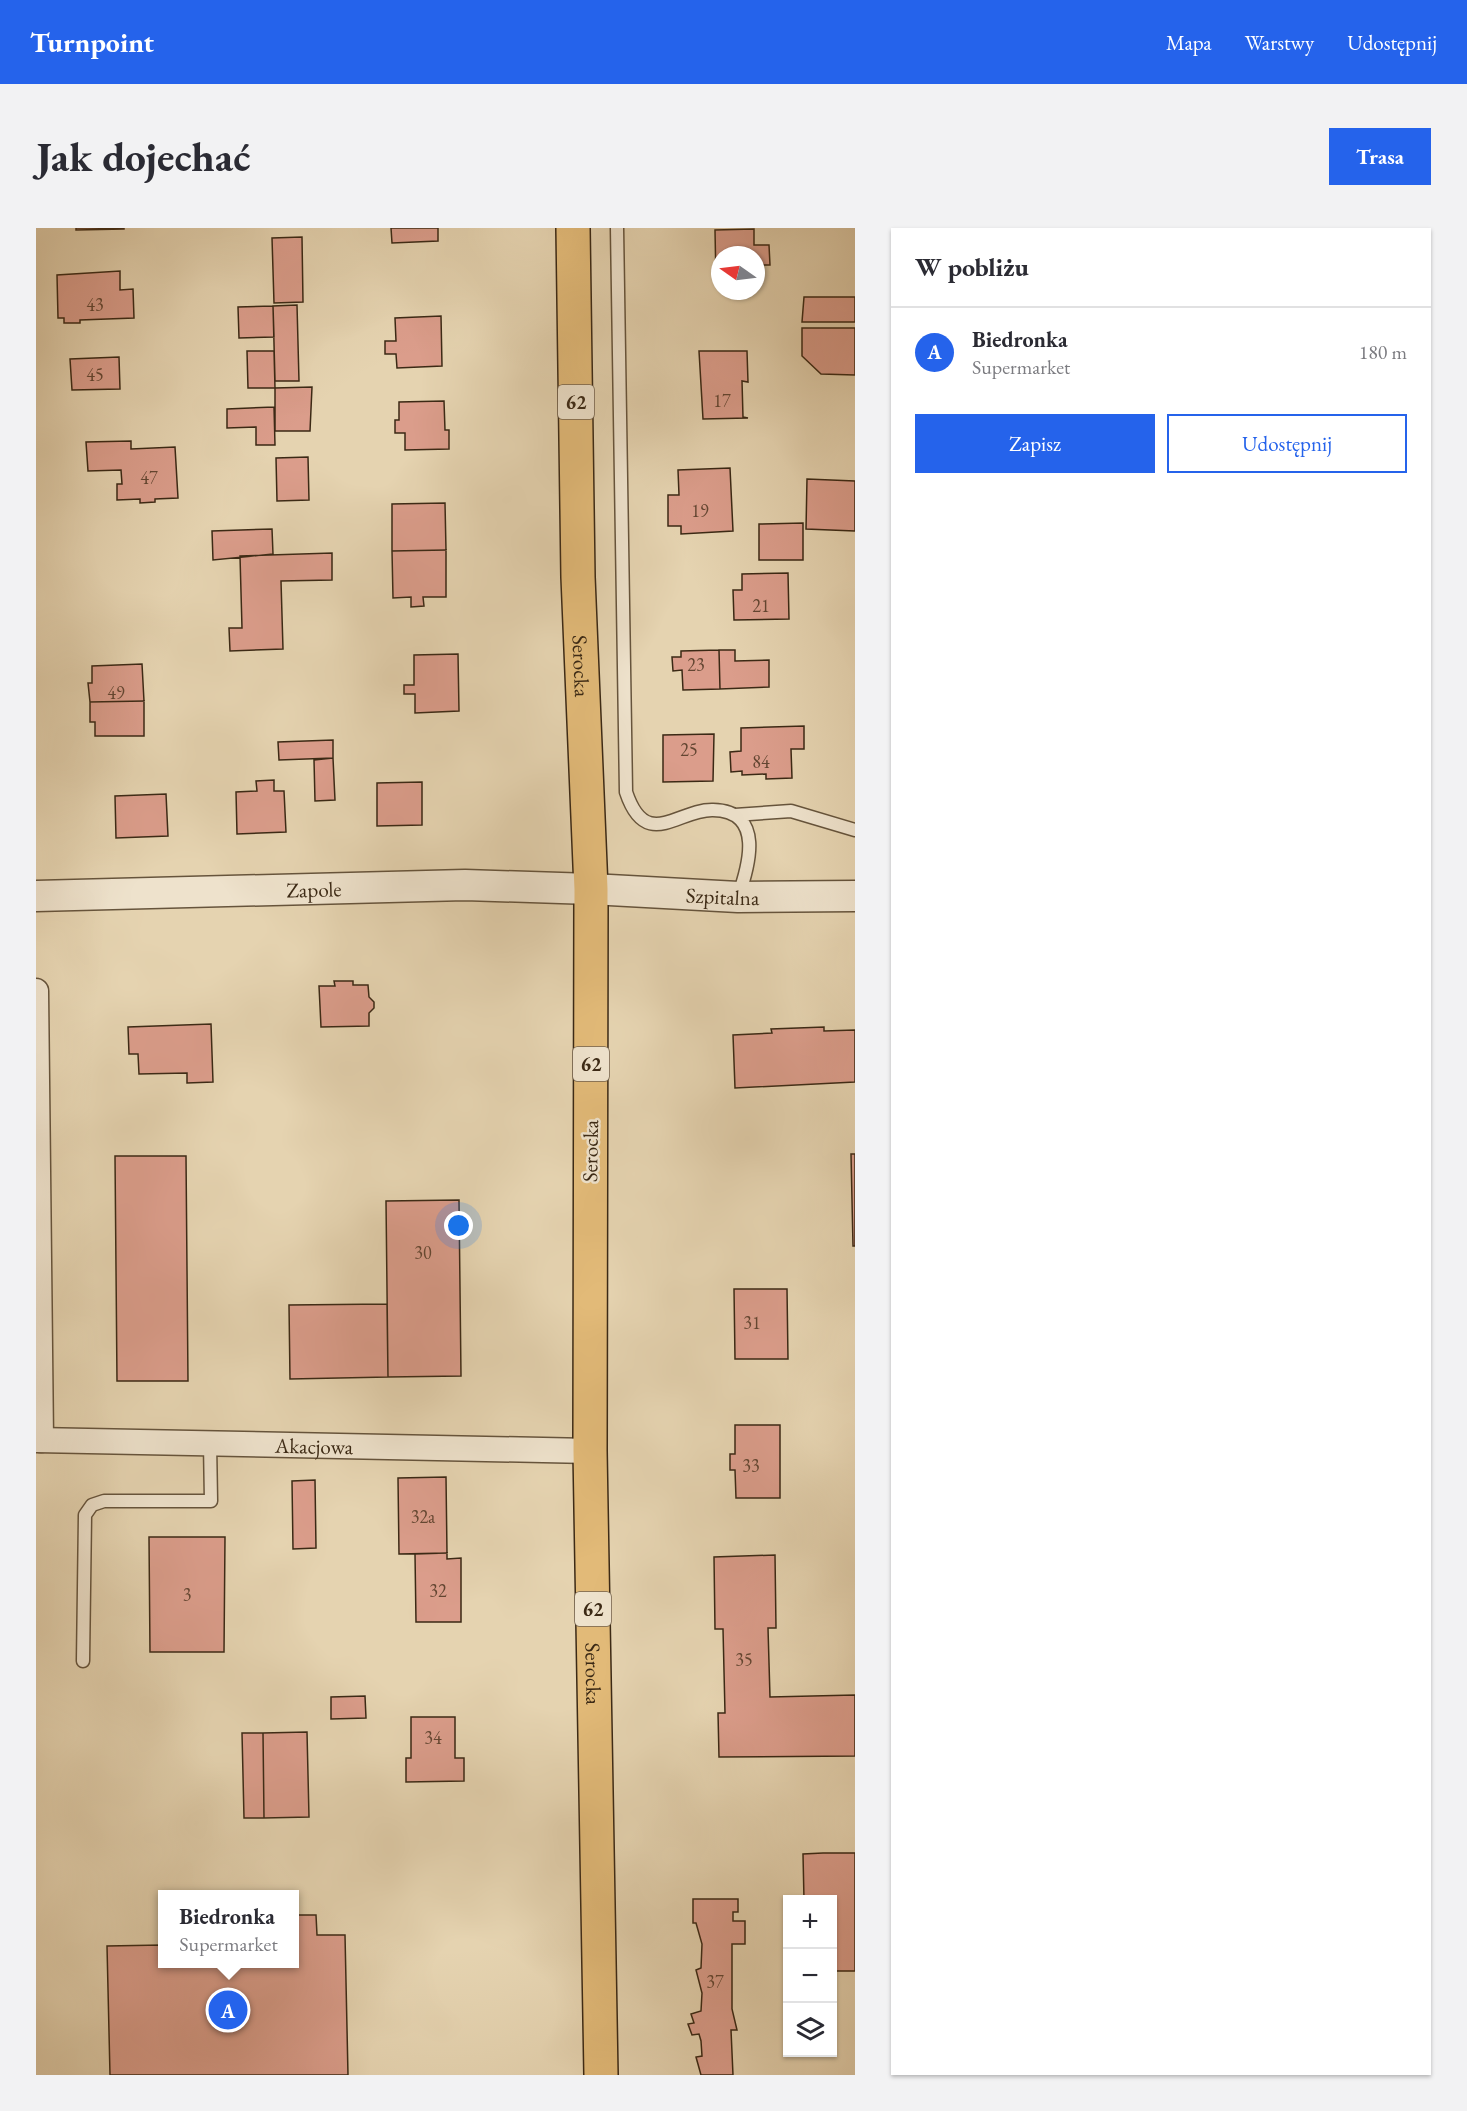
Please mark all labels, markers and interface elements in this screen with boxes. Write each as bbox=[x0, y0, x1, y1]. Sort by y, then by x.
text: Turnpoint bbox=[30, 24, 154, 60]
text: Mapa bbox=[1166, 29, 1212, 56]
text: Warstwy bbox=[1245, 29, 1314, 56]
text: Udostępnij bbox=[1347, 29, 1437, 56]
button: Trasa bbox=[1329, 128, 1431, 185]
text: Jak dojechać bbox=[36, 129, 250, 184]
north arrow bbox=[711, 246, 765, 300]
text: W pobliżu bbox=[915, 250, 1029, 284]
house number: 43 bbox=[86, 293, 104, 316]
text: Biedronka bbox=[972, 325, 1068, 354]
text: A bbox=[927, 339, 942, 365]
text: 180 m bbox=[1359, 339, 1407, 365]
text: Supermarket bbox=[972, 354, 1070, 380]
house number: 45 bbox=[86, 363, 104, 386]
road number: 62 bbox=[558, 385, 594, 419]
house number: 17 bbox=[713, 389, 731, 412]
button: Zapisz bbox=[915, 414, 1155, 473]
button: Udostępnij bbox=[1167, 414, 1407, 473]
house number: 47 bbox=[140, 466, 158, 489]
house number: 19 bbox=[691, 499, 709, 522]
house number: 21 bbox=[752, 594, 770, 617]
street label: Serocka bbox=[567, 634, 597, 698]
house number: 23 bbox=[687, 653, 705, 676]
house number: 49 bbox=[107, 681, 125, 704]
house number: 25 bbox=[680, 738, 698, 761]
house number: 84 bbox=[752, 750, 770, 773]
street label: Zapole bbox=[286, 875, 342, 903]
street label: Szpitalna bbox=[685, 881, 760, 911]
road number: 62 bbox=[573, 1047, 609, 1081]
street label: Serocka bbox=[576, 1119, 604, 1182]
your location bbox=[444, 1211, 473, 1240]
house number: 30 bbox=[414, 1241, 432, 1264]
house number: 31 bbox=[743, 1311, 761, 1334]
street label: Akacjowa bbox=[274, 1431, 354, 1460]
house number: 33 bbox=[742, 1454, 760, 1477]
house number: 32a bbox=[411, 1505, 436, 1528]
house number: 32 bbox=[429, 1579, 447, 1602]
house number: 3 bbox=[183, 1583, 191, 1606]
road number: 62 bbox=[575, 1592, 611, 1626]
street label: Serocka bbox=[580, 1642, 608, 1706]
house number: 35 bbox=[735, 1648, 753, 1671]
house number: 34 bbox=[424, 1726, 442, 1749]
popup bbox=[158, 1890, 299, 1968]
map controls bbox=[783, 1895, 837, 2057]
button: + bbox=[783, 1895, 837, 1949]
text: Biedronka bbox=[179, 1902, 275, 1931]
text: Supermarket bbox=[179, 1931, 278, 1957]
button: − bbox=[783, 1949, 837, 2003]
house number: 37 bbox=[706, 1970, 724, 1993]
pin: A bbox=[208, 1988, 248, 2032]
button: layers bbox=[783, 2003, 837, 2057]

